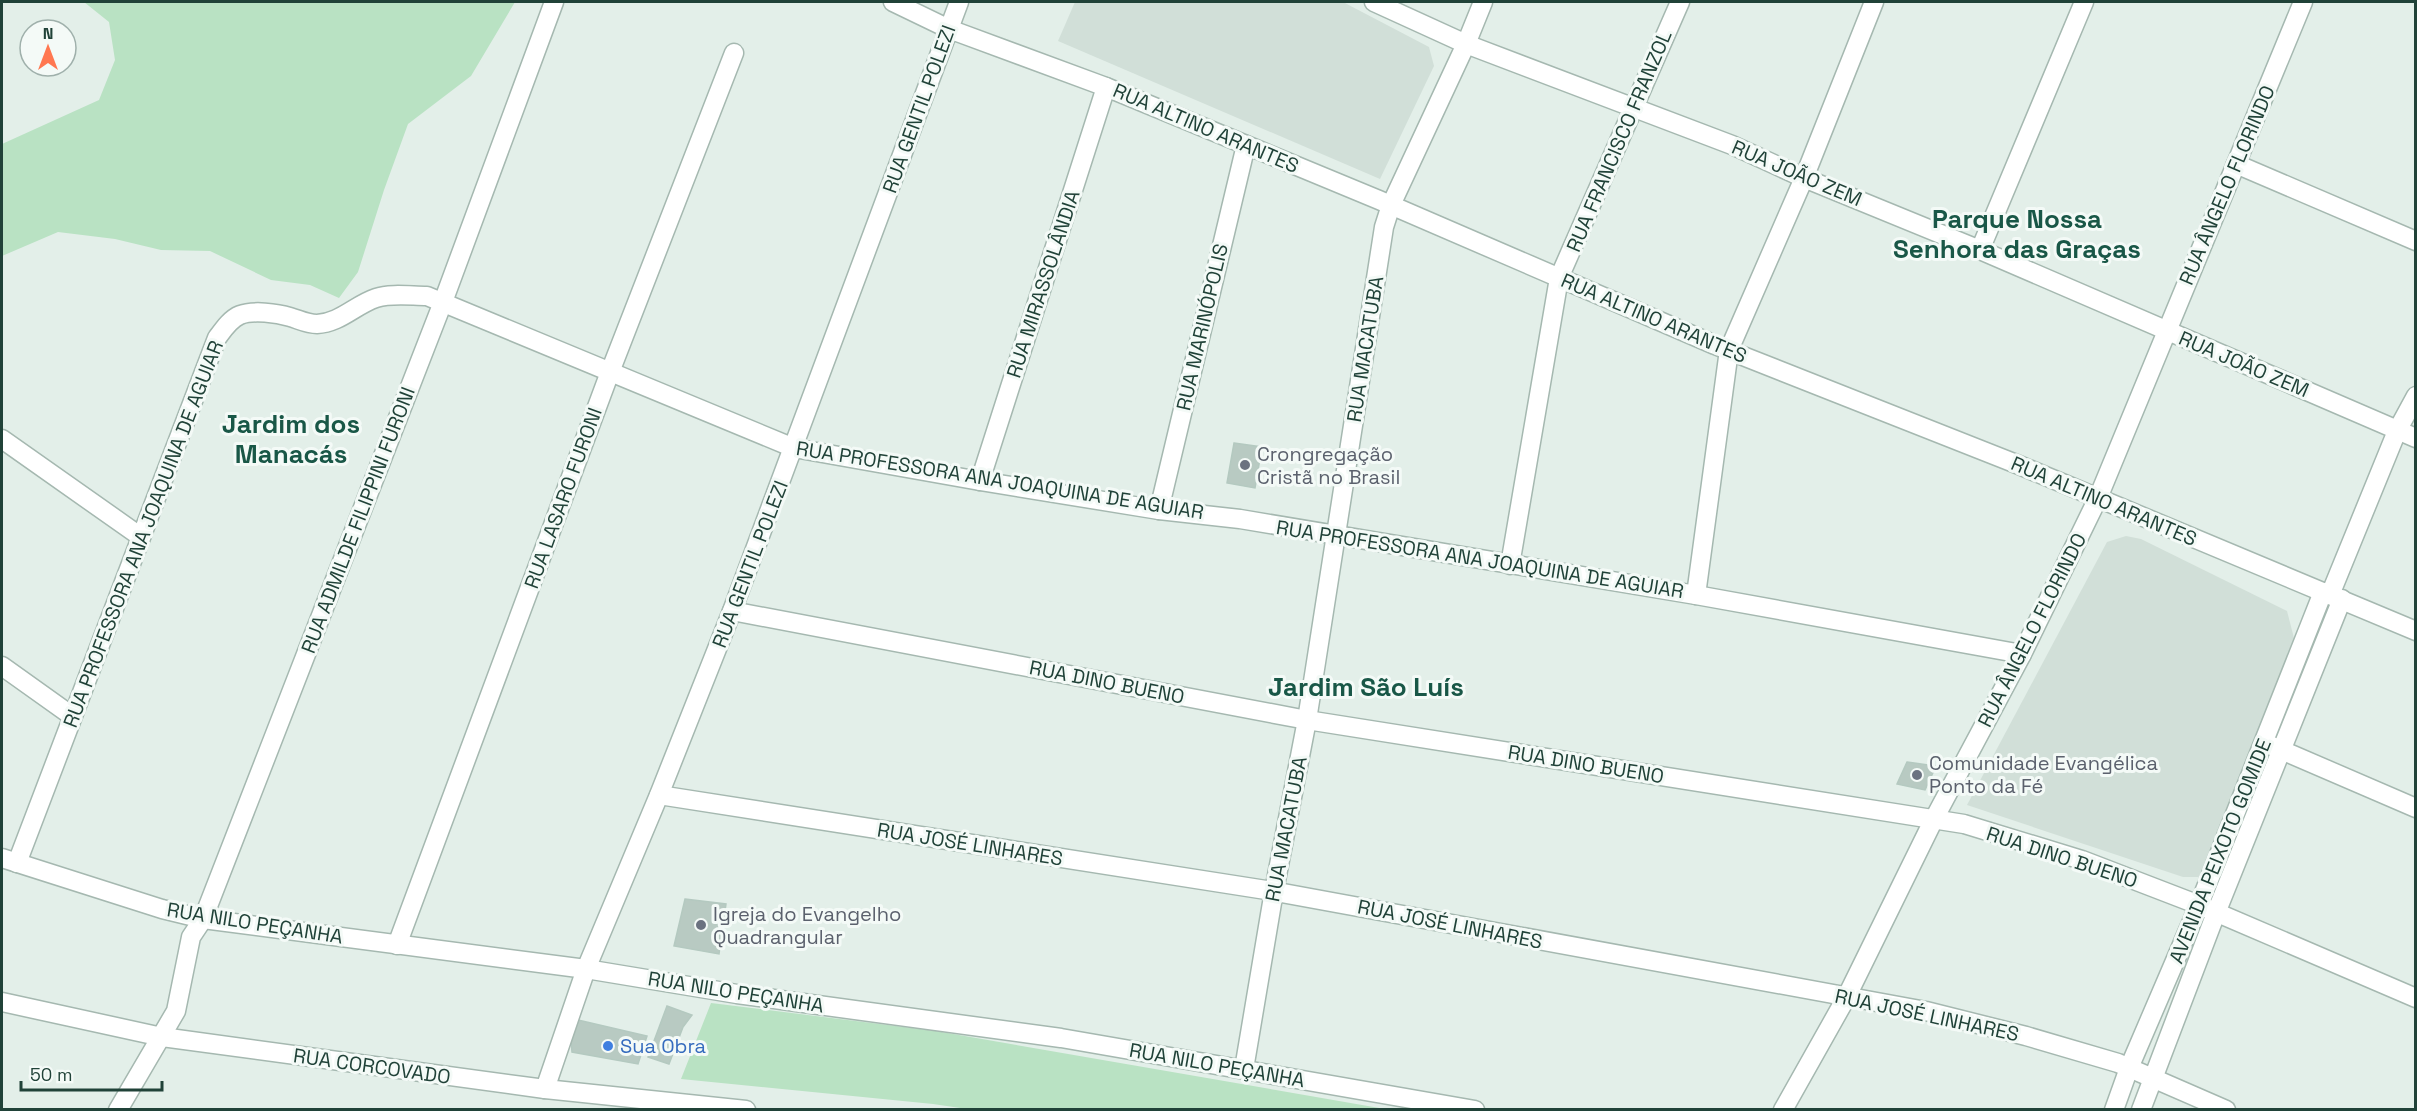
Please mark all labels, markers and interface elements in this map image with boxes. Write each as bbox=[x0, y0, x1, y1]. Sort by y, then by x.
north arrow bbox=[18, 18, 78, 78]
street label: RUA GENTIL POLEZI bbox=[877, 21, 961, 197]
text: N bbox=[43, 23, 53, 44]
street label: RUA FRANCISCO FRANZOL bbox=[1560, 26, 1678, 256]
street label: RUA ALTINO ARANTES bbox=[1109, 77, 1303, 179]
street label: RUA ÂNGELO FLORINDO bbox=[2173, 81, 2281, 289]
street label: RUA JOÃO ZEM bbox=[1728, 134, 1866, 212]
street label: RUA MIRASSOLÂNDIA bbox=[1000, 186, 1086, 381]
district label: Parque Nossa Senhora das Graças bbox=[1893, 202, 2141, 266]
street label: RUA MARINÓPOLIS bbox=[1170, 241, 1234, 413]
street label: RUA ALTINO ARANTES bbox=[1557, 267, 1751, 369]
street label: RUA MACATUBA bbox=[1341, 274, 1389, 424]
street label: RUA JOÃO ZEM bbox=[2175, 325, 2313, 403]
street label: RUA PROFESSORA ANA JOAQUINA DE AGUIAR bbox=[57, 337, 229, 731]
street label: RUA ADMILDE FILIPPINI FURONI bbox=[295, 383, 421, 657]
street label: RUA LASARO FURONI bbox=[518, 404, 608, 592]
district label: Jardim dos Manacás bbox=[222, 407, 360, 471]
street label: RUA PROFESSORA ANA JOAQUINA DE AGUIAR bbox=[794, 435, 1206, 525]
place label: Crongregação Cristã no Brasil bbox=[1257, 441, 1400, 490]
street label: RUA ALTINO ARANTES bbox=[2007, 450, 2201, 552]
marker: Crongregação Cristã no Brasil bbox=[1238, 458, 1252, 472]
street label: RUA GENTIL POLEZI bbox=[706, 477, 794, 651]
street label: RUA PROFESSORA ANA JOAQUINA DE AGUIAR bbox=[1274, 514, 1686, 604]
street label: RUA ÂNGELO FLORINDO bbox=[1972, 529, 2092, 731]
street label: RUA DINO BUENO bbox=[1027, 654, 1187, 710]
district label: Jardim São Luís bbox=[1268, 670, 1464, 704]
street label: AVENIDA PEIXOTO GOMIDE bbox=[2163, 735, 2277, 967]
street label: RUA DINO BUENO bbox=[1506, 739, 1666, 789]
place label: Comunidade Evangélica Ponto da Fé bbox=[1929, 750, 2158, 799]
street label: RUA MACATUBA bbox=[1259, 754, 1313, 904]
marker: Comunidade Evangélica Ponto da Fé bbox=[1910, 768, 1924, 782]
street label: RUA JOSÉ LINHARES bbox=[875, 816, 1065, 872]
street label: RUA DINO BUENO bbox=[1983, 820, 2141, 894]
street label: RUA JOSÉ LINHARES bbox=[1355, 893, 1545, 955]
street label: RUA NILO PEÇANHA bbox=[165, 896, 345, 950]
place label: Igreja do Evangelho Quadrangular bbox=[713, 901, 901, 950]
marker: Igreja do Evangelho Quadrangular bbox=[694, 918, 708, 932]
street label: RUA NILO PEÇANHA bbox=[646, 965, 826, 1019]
street label: RUA JOSÉ LINHARES bbox=[1832, 983, 2022, 1047]
place label: Sua Obra bbox=[620, 1033, 706, 1059]
street label: RUA NILO PEÇANHA bbox=[1127, 1037, 1307, 1093]
marker: Sua Obra bbox=[601, 1039, 615, 1053]
street label: RUA CORCOVADO bbox=[292, 1042, 452, 1090]
scale bar bbox=[21, 1054, 162, 1092]
text: 50 m bbox=[30, 1063, 72, 1086]

